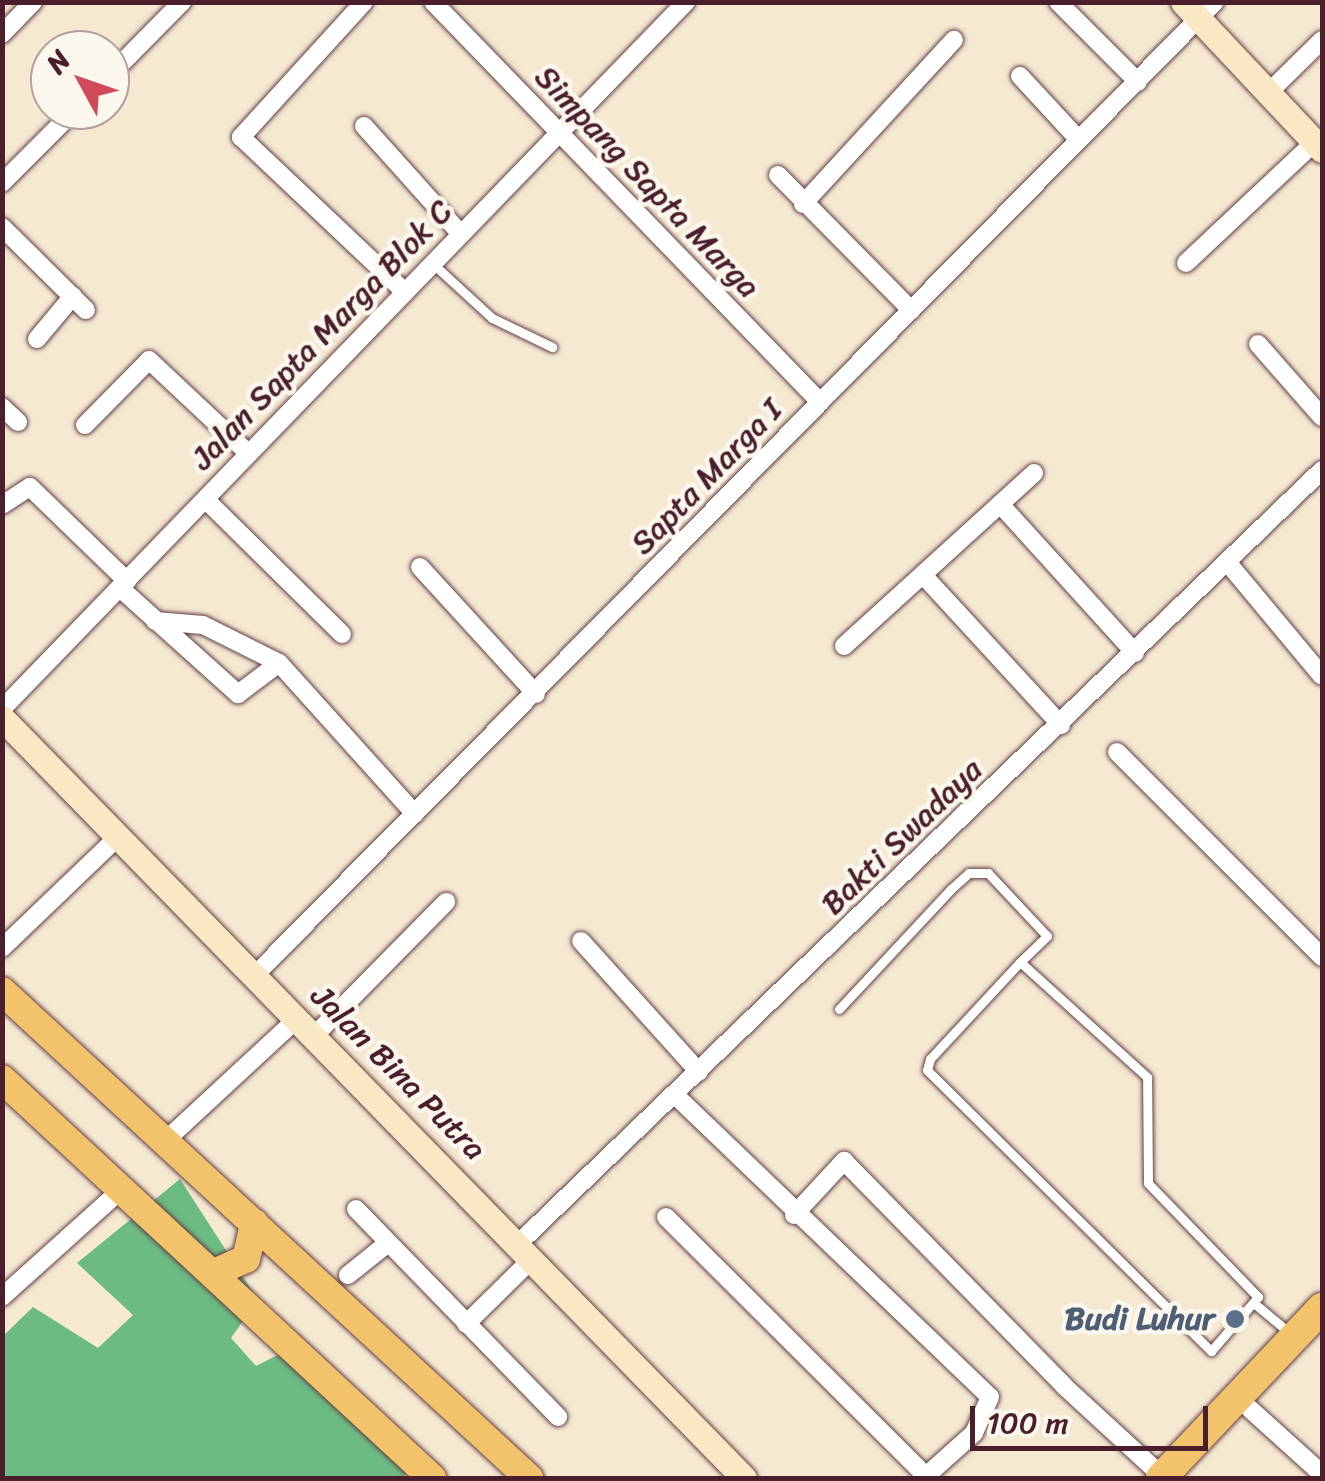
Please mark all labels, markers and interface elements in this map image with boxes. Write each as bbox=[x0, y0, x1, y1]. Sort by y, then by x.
north arrow bbox=[30, 30, 130, 130]
text: N bbox=[33, 38, 83, 85]
street label: Simpang Sapta Marga bbox=[526, 58, 768, 306]
street label: Jalan Sapta Marga Blok C bbox=[183, 192, 461, 478]
street label: Sapta Marga I bbox=[624, 392, 790, 562]
street label: Bakti Swadaya bbox=[814, 751, 990, 923]
street label: Jalan Bina Putra bbox=[302, 977, 494, 1169]
place label: Budi Luhur bbox=[1065, 1300, 1215, 1338]
marker: Budi Luhur bbox=[1224, 1308, 1246, 1330]
scale bar bbox=[975, 1386, 1212, 1448]
text: 100 m bbox=[987, 1396, 1069, 1450]

